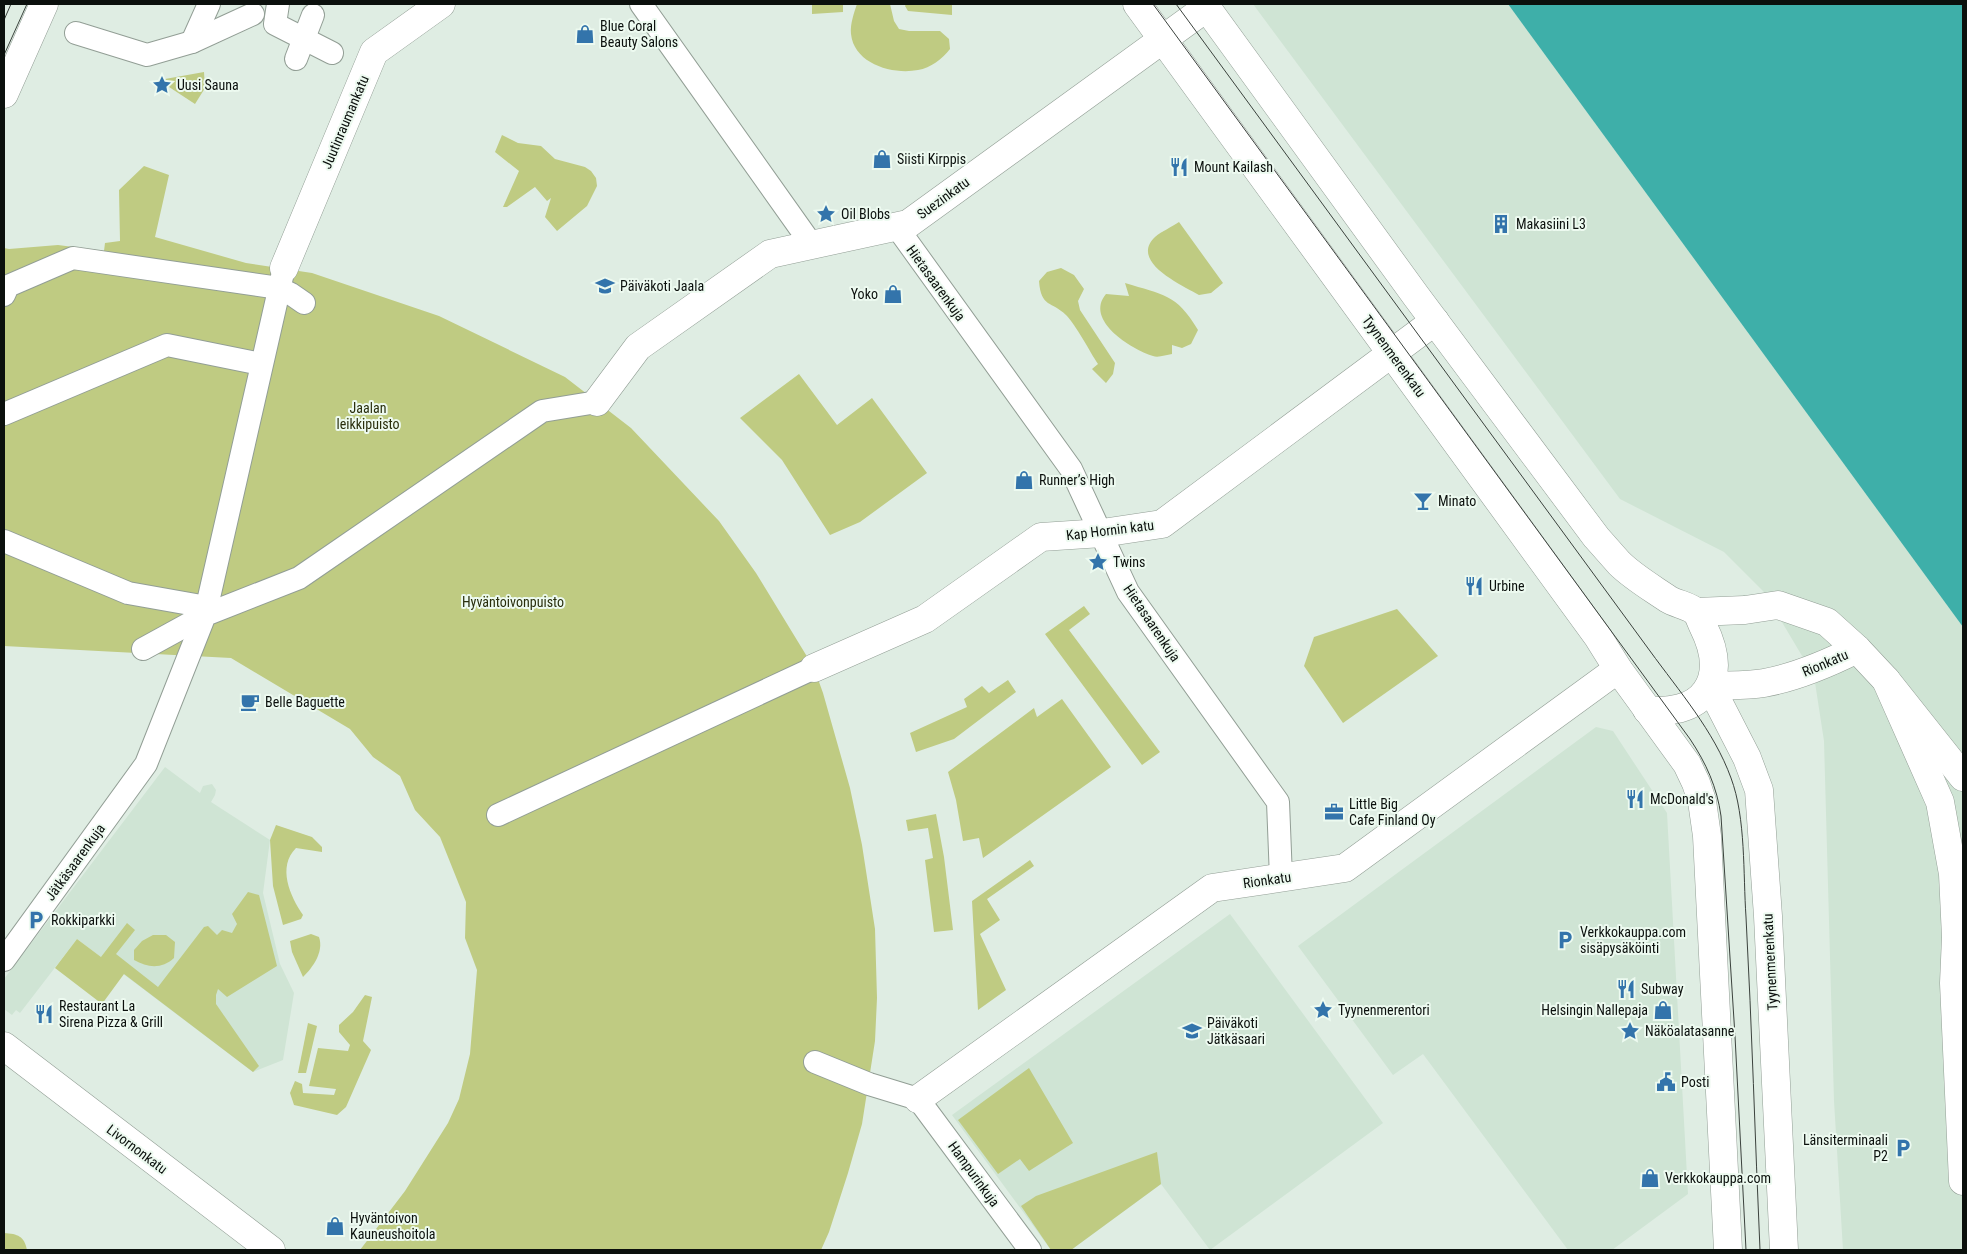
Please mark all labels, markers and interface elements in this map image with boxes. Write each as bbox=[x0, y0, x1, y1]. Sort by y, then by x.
place label: Blue Coral Beauty Salons bbox=[600, 18, 678, 50]
shop icon: Blue Coral Beauty Salons bbox=[574, 23, 596, 45]
street label: Juutinraumankatu bbox=[318, 73, 372, 171]
place icon: Uusi Sauna bbox=[151, 74, 173, 96]
place label: Uusi Sauna bbox=[177, 77, 239, 93]
shop icon: Siisti Kirppis bbox=[871, 148, 893, 170]
place label: Siisti Kirppis bbox=[897, 151, 966, 167]
restaurant icon: Mount Kailash bbox=[1168, 156, 1190, 178]
place label: Mount Kailash bbox=[1194, 159, 1273, 175]
street label: Suezinkatu bbox=[914, 174, 972, 222]
place icon: Oil Blobs bbox=[815, 203, 837, 225]
place label: Oil Blobs bbox=[841, 206, 890, 222]
building icon: Makasiini L3 bbox=[1490, 213, 1512, 235]
place label: Makasiini L3 bbox=[1516, 216, 1586, 232]
street label: Hietasaarenkuja bbox=[903, 242, 969, 324]
school or university icon: Päiväkoti Jaala bbox=[594, 275, 616, 297]
place label: Päiväkoti Jaala bbox=[620, 278, 704, 294]
shop icon: Yoko bbox=[882, 283, 904, 305]
place label: Yoko bbox=[851, 286, 878, 302]
street label: Tyynenmerenkatu bbox=[1359, 312, 1429, 400]
park label: Jaalan leikkipuisto bbox=[336, 400, 400, 432]
shop icon: Runner’s High bbox=[1013, 469, 1035, 491]
place label: Runner’s High bbox=[1039, 472, 1115, 488]
bar icon: Minato bbox=[1412, 490, 1434, 512]
place label: Minato bbox=[1438, 493, 1476, 509]
street label: Kap Hornin katu bbox=[1065, 517, 1155, 543]
place icon: Twins bbox=[1087, 551, 1109, 573]
place label: Twins bbox=[1113, 554, 1145, 570]
restaurant icon: Urbine bbox=[1463, 575, 1485, 597]
place label: Urbine bbox=[1489, 578, 1525, 594]
street label: Hietasaarenkuja bbox=[1120, 581, 1184, 665]
park label: Hyväntoivonpuisto bbox=[462, 594, 564, 610]
street label: Rionkatu bbox=[1800, 646, 1850, 680]
cafe icon: Belle Baguette bbox=[239, 691, 261, 713]
place label: Belle Baguette bbox=[265, 694, 345, 710]
restaurant icon: McDonald's bbox=[1624, 788, 1646, 810]
place label: McDonald's bbox=[1650, 791, 1714, 807]
place label: Little Big Cafe Finland Oy bbox=[1349, 796, 1436, 828]
office icon: Little Big Cafe Finland Oy bbox=[1323, 801, 1345, 823]
street label: Jätkäsaarenkuja bbox=[42, 821, 108, 903]
street label: Rionkatu bbox=[1242, 869, 1292, 891]
parking icon: Rokkiparkki bbox=[25, 909, 47, 931]
place label: Rokkiparkki bbox=[51, 912, 115, 928]
street label: Tyynenmerenkatu bbox=[1759, 913, 1781, 1011]
place label: Verkkokauppa.com sisäpysäköinti bbox=[1580, 924, 1686, 956]
parking icon: Verkkokauppa.com sisäpysäköinti bbox=[1554, 929, 1576, 951]
restaurant icon: Subway bbox=[1615, 978, 1637, 1000]
place label: Subway bbox=[1641, 981, 1684, 997]
place label: Restaurant La Sirena Pizza & Grill bbox=[59, 998, 163, 1030]
place icon: Tyynenmerentori bbox=[1312, 999, 1334, 1021]
shop icon: Helsingin Nallepaja bbox=[1652, 999, 1674, 1021]
place label: Tyynenmerentori bbox=[1338, 1002, 1430, 1018]
place label: Helsingin Nallepaja bbox=[1541, 1002, 1648, 1018]
restaurant icon: Restaurant La Sirena Pizza & Grill bbox=[33, 1003, 55, 1025]
place label: Päiväkoti Jätkäsaari bbox=[1207, 1015, 1265, 1047]
school or university icon: Päiväkoti Jätkäsaari bbox=[1181, 1020, 1203, 1042]
place icon: Näköalatasanne bbox=[1619, 1020, 1641, 1042]
place label: Näköalatasanne bbox=[1645, 1023, 1735, 1039]
public building icon: Posti bbox=[1655, 1071, 1677, 1093]
place label: Posti bbox=[1681, 1074, 1709, 1090]
street label: Livornonkatu bbox=[104, 1121, 170, 1177]
place label: Länsiterminaali P2 bbox=[1803, 1132, 1888, 1164]
parking icon: Länsiterminaali P2 bbox=[1892, 1137, 1914, 1159]
street label: Hampurinkuja bbox=[945, 1138, 1003, 1210]
shop icon: Verkkokauppa.com bbox=[1639, 1167, 1661, 1189]
place label: Verkkokauppa.com bbox=[1665, 1170, 1771, 1186]
place label: Hyväntoivon Kauneushoitola bbox=[350, 1210, 436, 1242]
shop icon: Hyväntoivon Kauneushoitola bbox=[324, 1215, 346, 1237]

